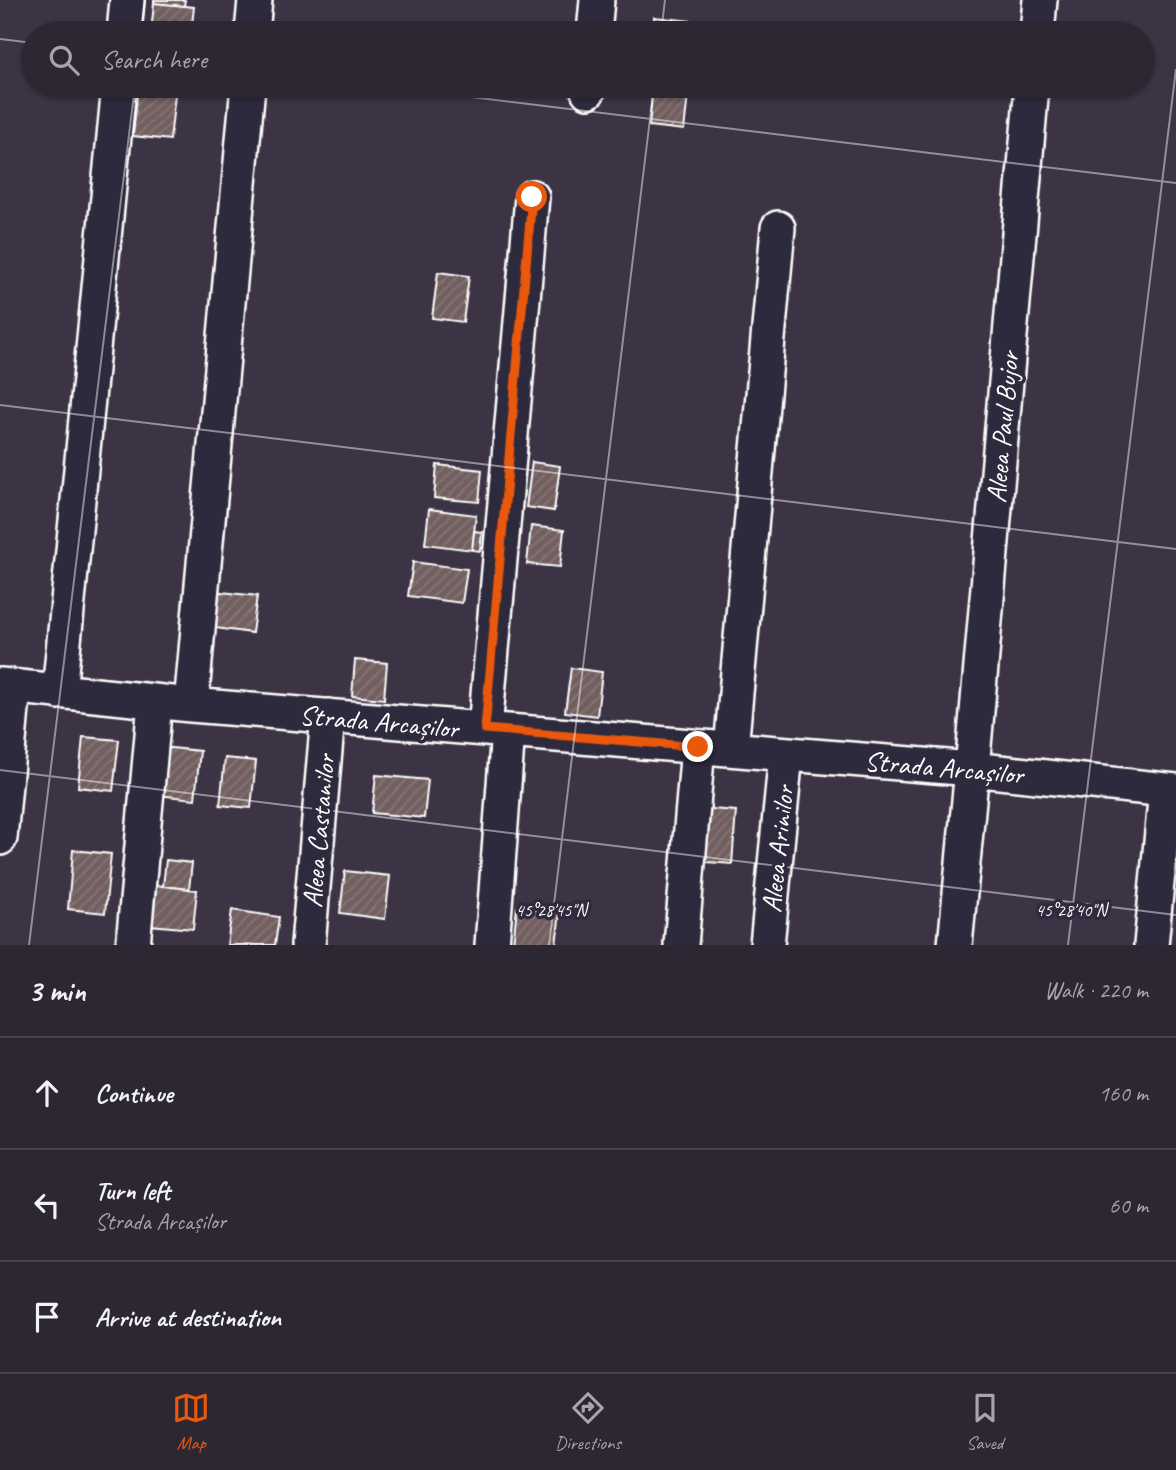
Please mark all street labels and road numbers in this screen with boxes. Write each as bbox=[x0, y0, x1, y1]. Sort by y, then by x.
street label: Aleea Paul Bujor bbox=[978, 348, 1027, 504]
street label: Strada Arcașilor bbox=[298, 697, 462, 746]
street label: Strada Arcașilor bbox=[863, 743, 1027, 792]
street label: Aleea Castanilor bbox=[294, 751, 343, 909]
street label: Aleea Arinilor bbox=[753, 782, 802, 914]

